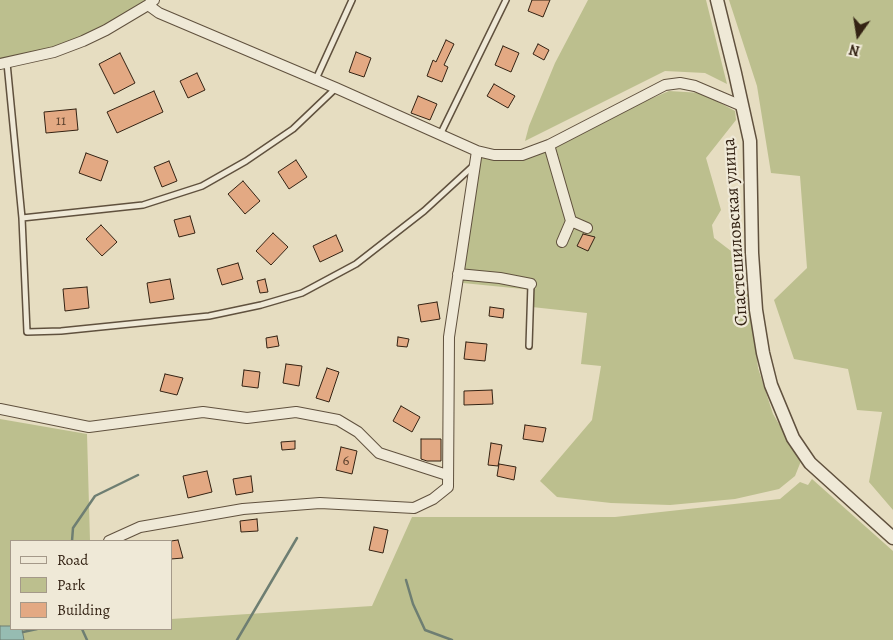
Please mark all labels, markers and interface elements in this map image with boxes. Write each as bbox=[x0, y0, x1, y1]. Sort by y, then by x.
north arrow bbox=[833, 10, 883, 60]
text: N bbox=[847, 40, 862, 61]
house number: 11 bbox=[56, 112, 66, 130]
street label: Спастешиловская улица bbox=[719, 137, 753, 327]
house number: 6 bbox=[343, 452, 349, 470]
legend bbox=[10, 540, 172, 630]
text: Road bbox=[57, 550, 88, 570]
text: Park bbox=[57, 575, 85, 595]
text: Building bbox=[57, 600, 110, 620]

